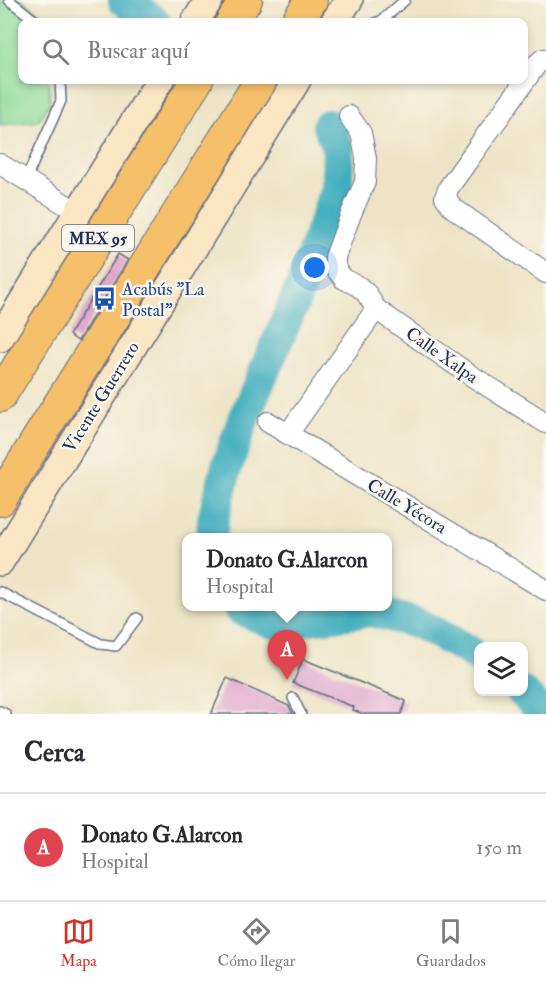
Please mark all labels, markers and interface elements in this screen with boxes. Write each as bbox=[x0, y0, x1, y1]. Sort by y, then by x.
search box bbox=[18, 18, 528, 84]
icon: search bbox=[39, 35, 72, 68]
text: Buscar aquí bbox=[87, 37, 189, 65]
road number: MEX 95 bbox=[62, 225, 134, 251]
your location bbox=[300, 253, 329, 282]
place label: Acabús "La Postal" bbox=[121, 278, 205, 322]
bus stop icon: Acabús "La Postal" bbox=[91, 286, 117, 312]
street label: Calle Xalpa bbox=[401, 322, 483, 389]
street label: Vicente Guerrero bbox=[58, 337, 145, 457]
street label: Calle Yécora bbox=[363, 474, 451, 540]
popup bbox=[182, 533, 392, 611]
text: Donato G.Alarcon bbox=[206, 546, 368, 574]
text: Hospital bbox=[206, 574, 274, 599]
pin: A bbox=[268, 630, 306, 680]
map controls bbox=[474, 642, 528, 696]
button: layers bbox=[474, 642, 528, 696]
text: Cerca bbox=[24, 737, 85, 769]
text: Donato G.Alarcon bbox=[81, 821, 243, 849]
text: A bbox=[37, 835, 50, 860]
text: 150 m bbox=[476, 835, 522, 860]
text: Hospital bbox=[81, 849, 149, 874]
tab: Mapa bbox=[60, 915, 97, 971]
tab: Cómo llegar bbox=[217, 915, 296, 971]
tab: Guardados bbox=[416, 915, 486, 971]

